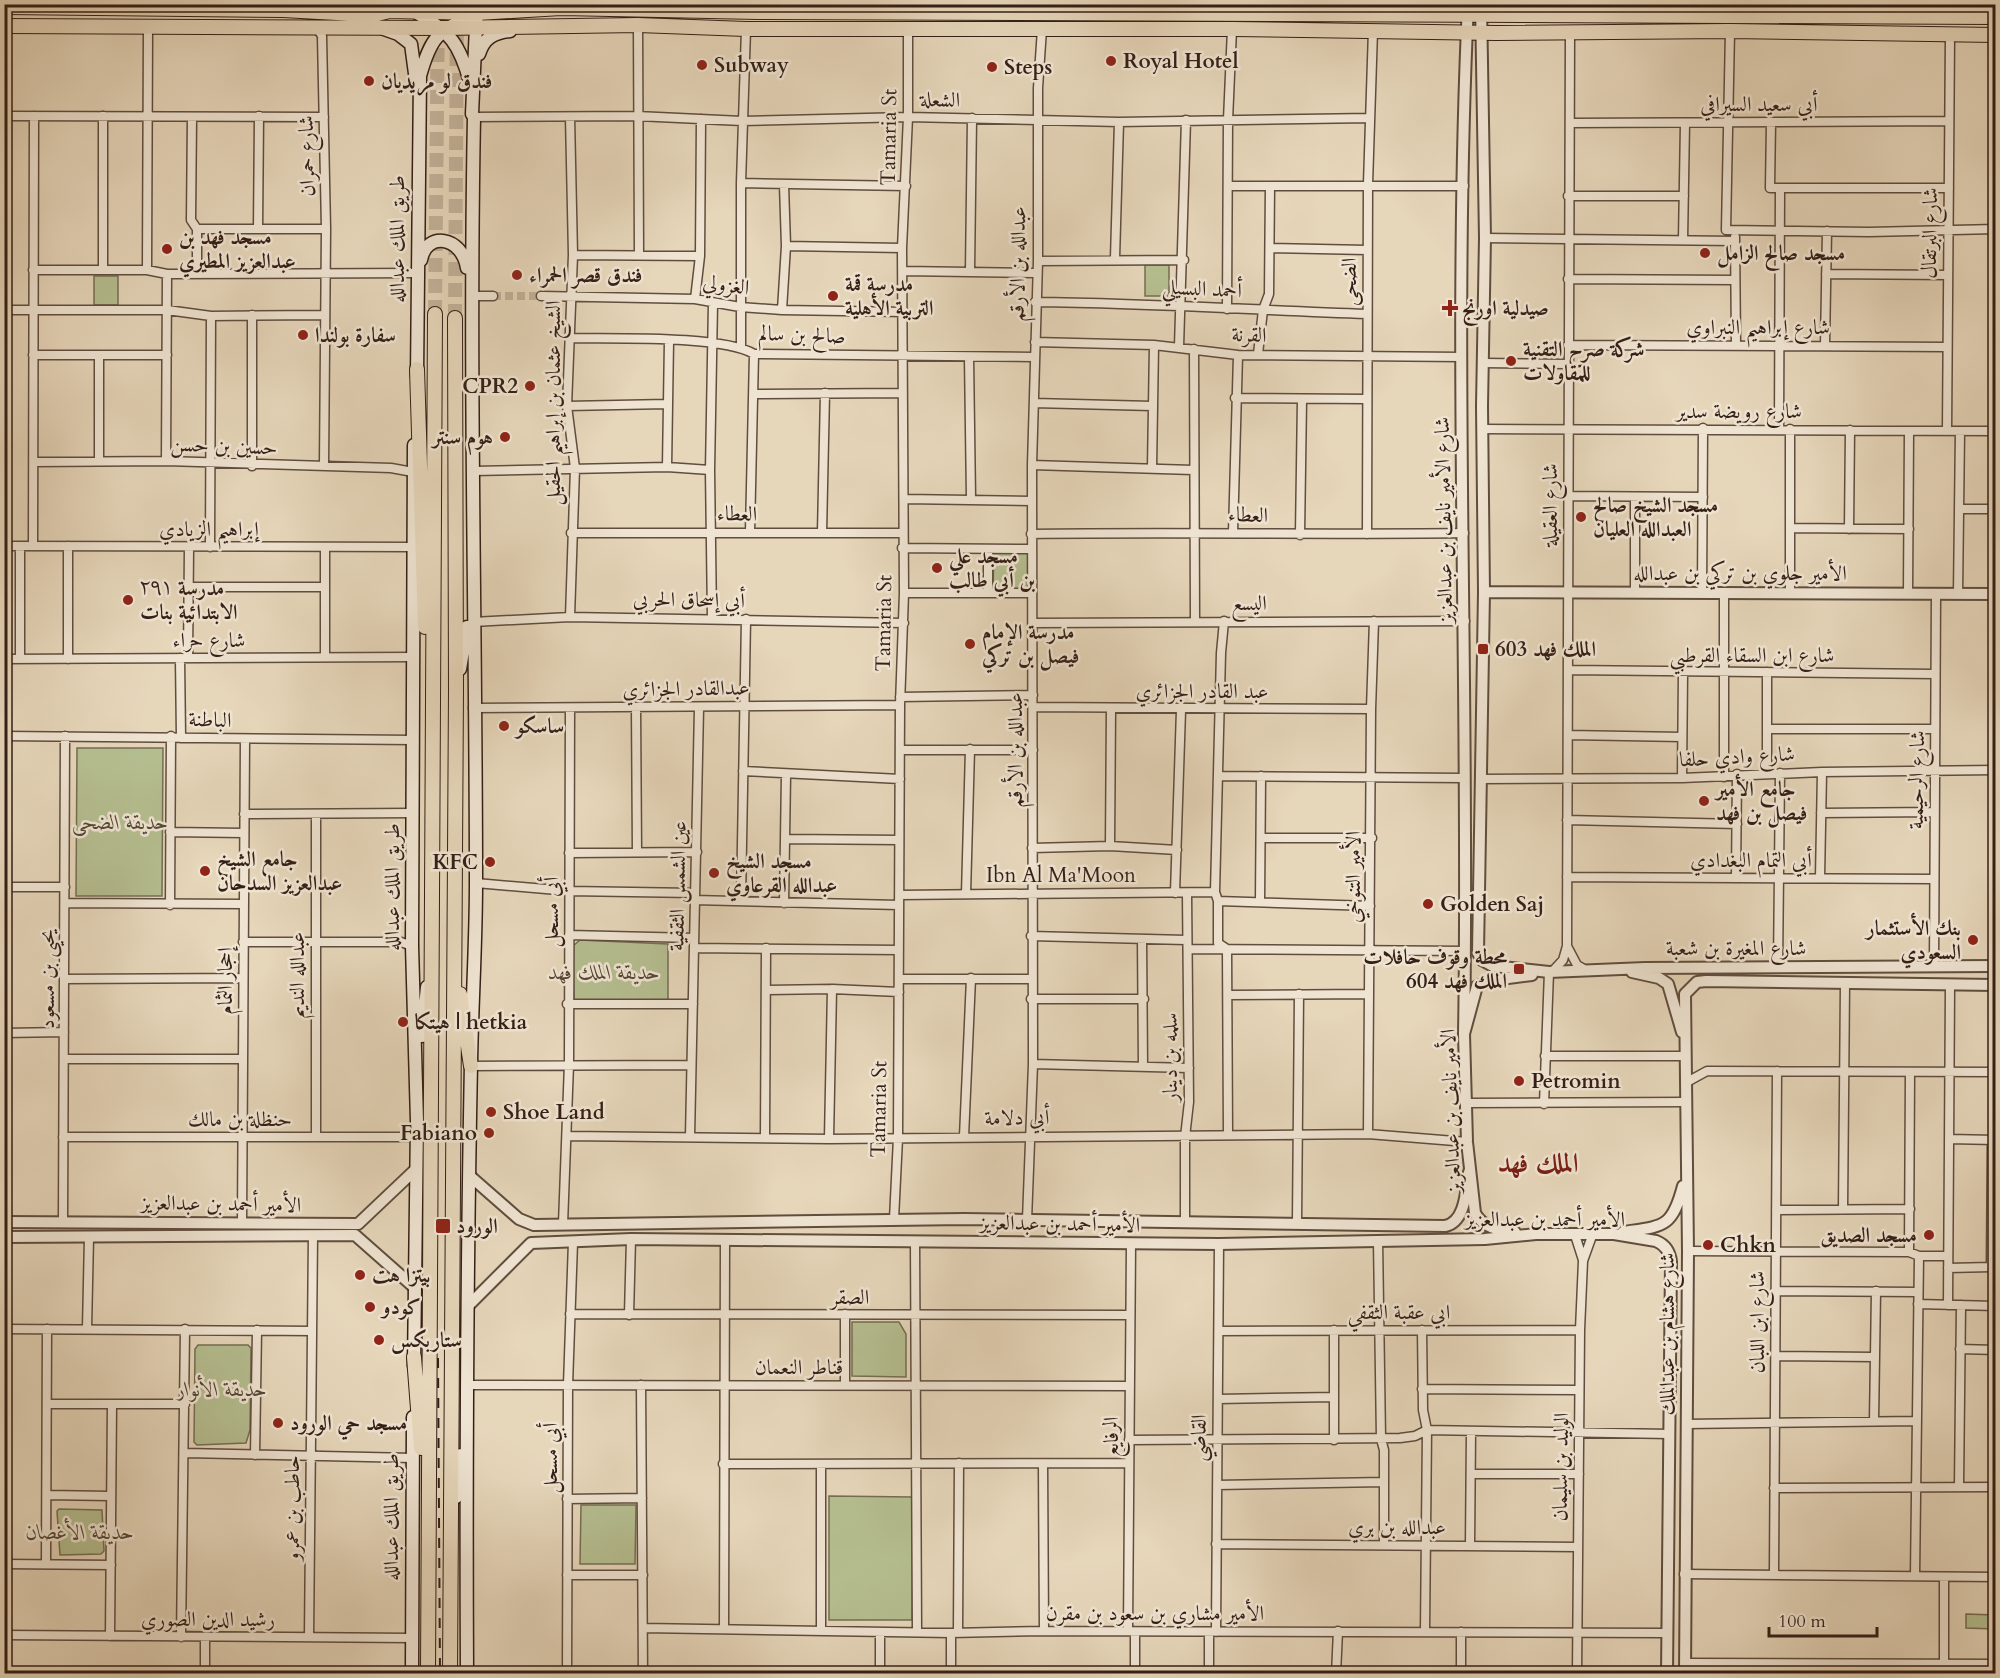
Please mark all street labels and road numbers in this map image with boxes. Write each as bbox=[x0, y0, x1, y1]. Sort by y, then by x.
street label: الشعلة bbox=[919, 85, 960, 115]
street label: Tamaria St bbox=[874, 88, 904, 186]
street label: أبي سعيد السيرافي bbox=[1700, 89, 1818, 121]
street label: شارع حمران bbox=[292, 115, 325, 197]
street label: طريق الملك عبدالله bbox=[383, 175, 412, 303]
street label: شارع البرتقال bbox=[1915, 187, 1948, 279]
street label: عبدالله بن الأرقم bbox=[1001, 206, 1039, 322]
street label: الضحى bbox=[1335, 258, 1364, 306]
street label: الغزولي bbox=[701, 267, 751, 305]
street label: أحمد البسيلي bbox=[1161, 271, 1243, 311]
street label: الشيخ عثمان بن إبراهيم الحقيل bbox=[539, 300, 574, 506]
street label: شارع إبراهيم النبراوي bbox=[1686, 313, 1830, 348]
street label: صالح بن سالم bbox=[758, 319, 846, 354]
street label: القرنة bbox=[1231, 320, 1267, 350]
street label: شارع رويضة سدير bbox=[1674, 397, 1802, 429]
street label: شارع الأمير نايف بن عبدالعزيز bbox=[1427, 417, 1463, 625]
street label: حسين بن حسن bbox=[170, 430, 278, 462]
street label: شارع العقيلة bbox=[1536, 463, 1568, 548]
street label: العطاء bbox=[717, 499, 757, 529]
street label: العطاء bbox=[1227, 500, 1269, 530]
street label: إبراهيم الزيادي bbox=[159, 515, 260, 550]
street label: الأمير جلوي بن تركي بن عبدالله bbox=[1633, 558, 1847, 590]
street label: Tamaria St bbox=[869, 574, 899, 672]
street label: أبي إسحاق الحربي bbox=[633, 584, 745, 617]
street label: اليسع bbox=[1231, 589, 1267, 622]
street label: شارع حراء bbox=[172, 626, 246, 658]
street label: شارع ابن السقاء القرطبي bbox=[1669, 641, 1835, 675]
street label: عبدالقادر الجزائري bbox=[622, 673, 750, 706]
street label: عبد القادر الجزائري bbox=[1135, 677, 1269, 707]
street label: عبدالله بن الأرقم bbox=[1000, 692, 1035, 808]
street label: الباطنة bbox=[188, 705, 232, 735]
street label: شارع الرحيمية bbox=[1902, 730, 1935, 830]
street label: شارع وادي حلفا bbox=[1678, 739, 1796, 778]
street label: عين الشمس الثقفية bbox=[662, 821, 694, 951]
street label: طريق الملك عبدالله bbox=[378, 823, 407, 951]
street label: الأمير التنوخي bbox=[1338, 831, 1370, 923]
street label: أبي التمام البغدادي bbox=[1690, 845, 1812, 878]
street label: Ibn Al Ma'Moon bbox=[986, 861, 1136, 890]
street label: أبي مسحل bbox=[536, 877, 568, 947]
street label: يحيى بن مسعود bbox=[33, 928, 65, 1029]
street label: عبدالله النديم bbox=[283, 932, 315, 1018]
street label: شارع المغيرة بن شعبة bbox=[1666, 934, 1806, 966]
street label: إحجار الثمام bbox=[211, 946, 243, 1015]
street label: سلمه بن دينار bbox=[1156, 1012, 1185, 1104]
street label: الأمير نايف بن عبدالعزيز bbox=[1433, 1028, 1468, 1196]
street label: Tamaria St bbox=[864, 1060, 894, 1158]
street label: أبي دلامة bbox=[984, 1102, 1050, 1135]
street label: حنظلة بن مالك bbox=[188, 1105, 292, 1134]
street label: الأمير أحمد بن عبدالعزيز bbox=[139, 1187, 301, 1220]
street label: الأمير أحمد بن عبدالعزيز bbox=[1463, 1204, 1625, 1234]
street label: الأمير أحمد بن عبدالعزيز bbox=[978, 1207, 1140, 1240]
street label: شارع هشام بن عبدالملك bbox=[1653, 1252, 1685, 1416]
street label: شارع ابن اللبان bbox=[1743, 1271, 1775, 1373]
street label: الصقر bbox=[829, 1283, 869, 1312]
street label: ابي عقبة الثقفي bbox=[1348, 1298, 1450, 1332]
street label: قناطر النعمان bbox=[755, 1353, 843, 1382]
street label: الوليد بن سليمان bbox=[1546, 1412, 1576, 1522]
street label: القاضي bbox=[1184, 1414, 1219, 1462]
street label: الرفايع bbox=[1097, 1417, 1130, 1457]
street label: أبي مسحل bbox=[535, 1423, 567, 1493]
street label: طريق الملك عبدالله bbox=[377, 1453, 406, 1581]
street label: حاطب بن عمرو bbox=[278, 1455, 307, 1563]
street label: عبدالله بن بري bbox=[1348, 1513, 1446, 1543]
street label: الأمير مشاري بن سعود بن مقرن bbox=[1046, 1598, 1264, 1629]
street label: رشيد الدين الصوري bbox=[141, 1605, 275, 1635]

